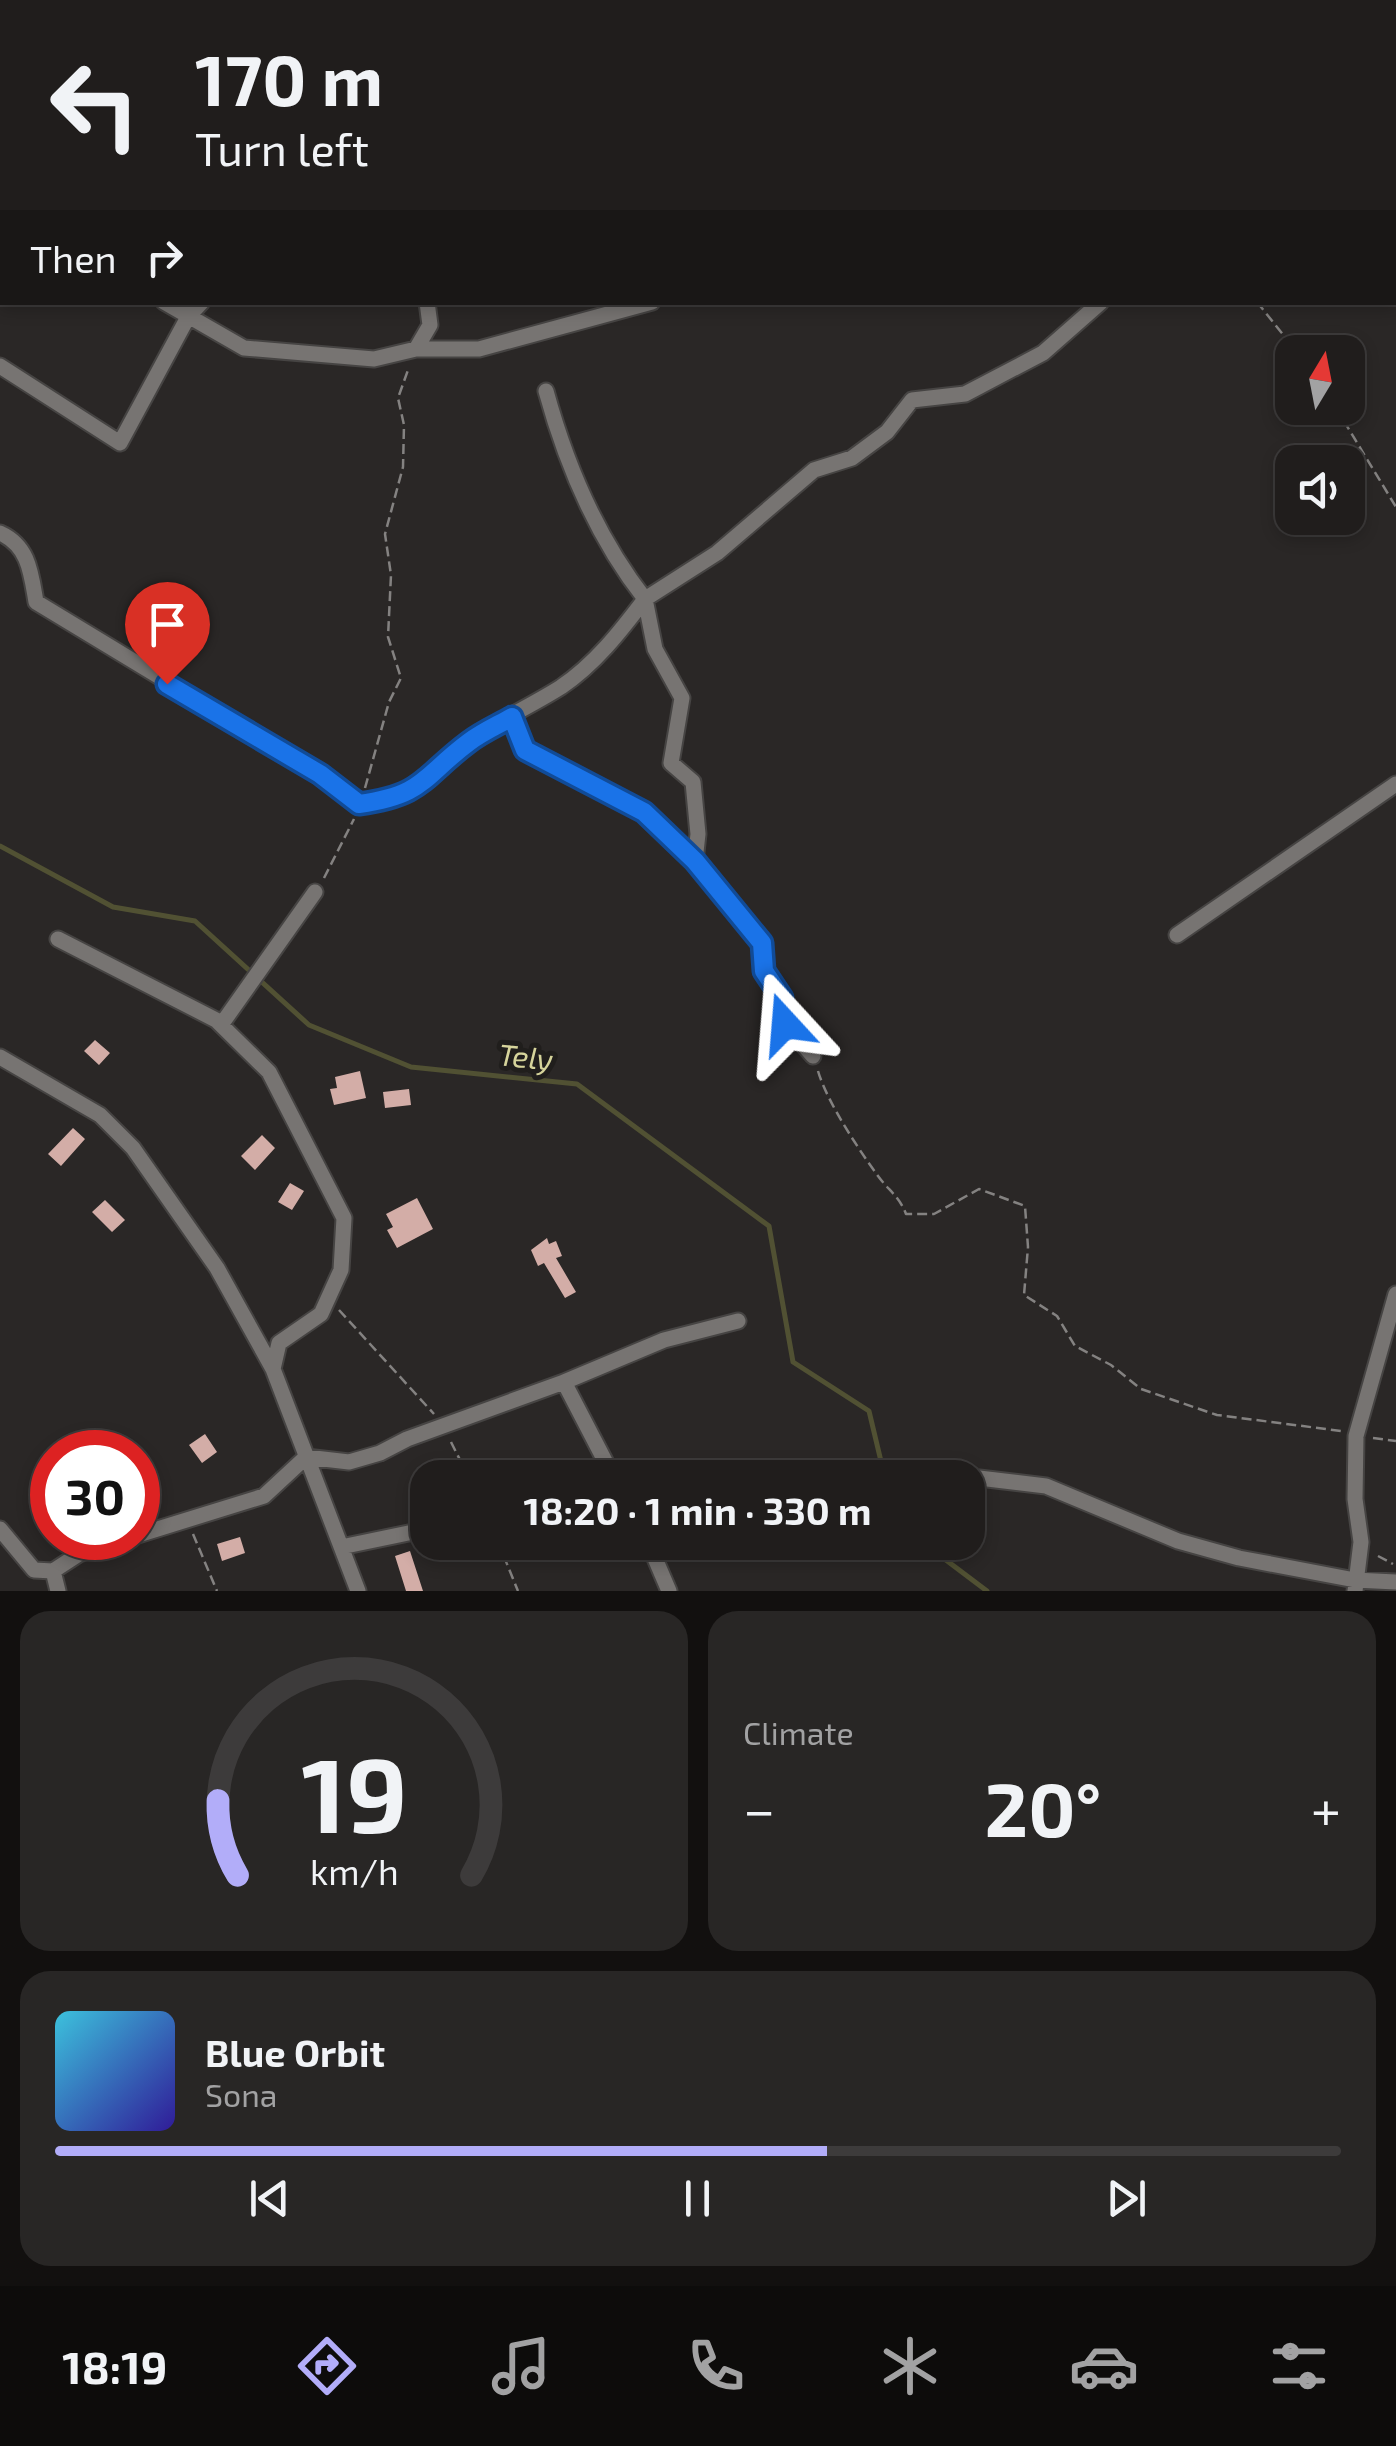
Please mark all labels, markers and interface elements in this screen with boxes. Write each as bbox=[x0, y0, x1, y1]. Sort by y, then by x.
text: 170 m bbox=[195, 36, 383, 120]
icon: left bbox=[30, 40, 160, 170]
text: Turn left bbox=[195, 121, 369, 175]
icon: right bbox=[137, 230, 192, 285]
text: Then bbox=[30, 235, 117, 281]
north arrow bbox=[1275, 335, 1365, 425]
map controls bbox=[1275, 335, 1365, 535]
button: sound bbox=[1275, 445, 1365, 535]
pin bbox=[125, 582, 210, 685]
icon: arrive bbox=[140, 597, 195, 652]
position arrow bbox=[733, 972, 837, 1076]
water label: Tely bbox=[497, 1035, 555, 1078]
speed limit sign: 30 bbox=[30, 1430, 160, 1560]
text: 18:20 · 1 min · 330 m bbox=[523, 1487, 872, 1533]
text: Climate bbox=[743, 1713, 854, 1751]
text: 19 bbox=[301, 1729, 407, 1854]
text: 20° bbox=[985, 1762, 1101, 1852]
text: − bbox=[743, 1775, 775, 1841]
text: + bbox=[1311, 1775, 1341, 1841]
text: km/h bbox=[310, 1849, 398, 1892]
text: Blue Orbit bbox=[205, 2029, 385, 2075]
text: Sona bbox=[205, 2075, 277, 2113]
icon: previous bbox=[242, 2171, 297, 2226]
icon: pause bbox=[670, 2171, 725, 2226]
icon: next bbox=[1099, 2171, 1154, 2226]
icon: directions bbox=[292, 2331, 362, 2401]
icon: music bbox=[486, 2331, 556, 2401]
icon: phone bbox=[681, 2331, 751, 2401]
icon: climate bbox=[875, 2331, 945, 2401]
icon: car bbox=[1069, 2331, 1139, 2401]
icon: filters bbox=[1264, 2331, 1334, 2401]
text: 18:19 bbox=[62, 2339, 167, 2393]

